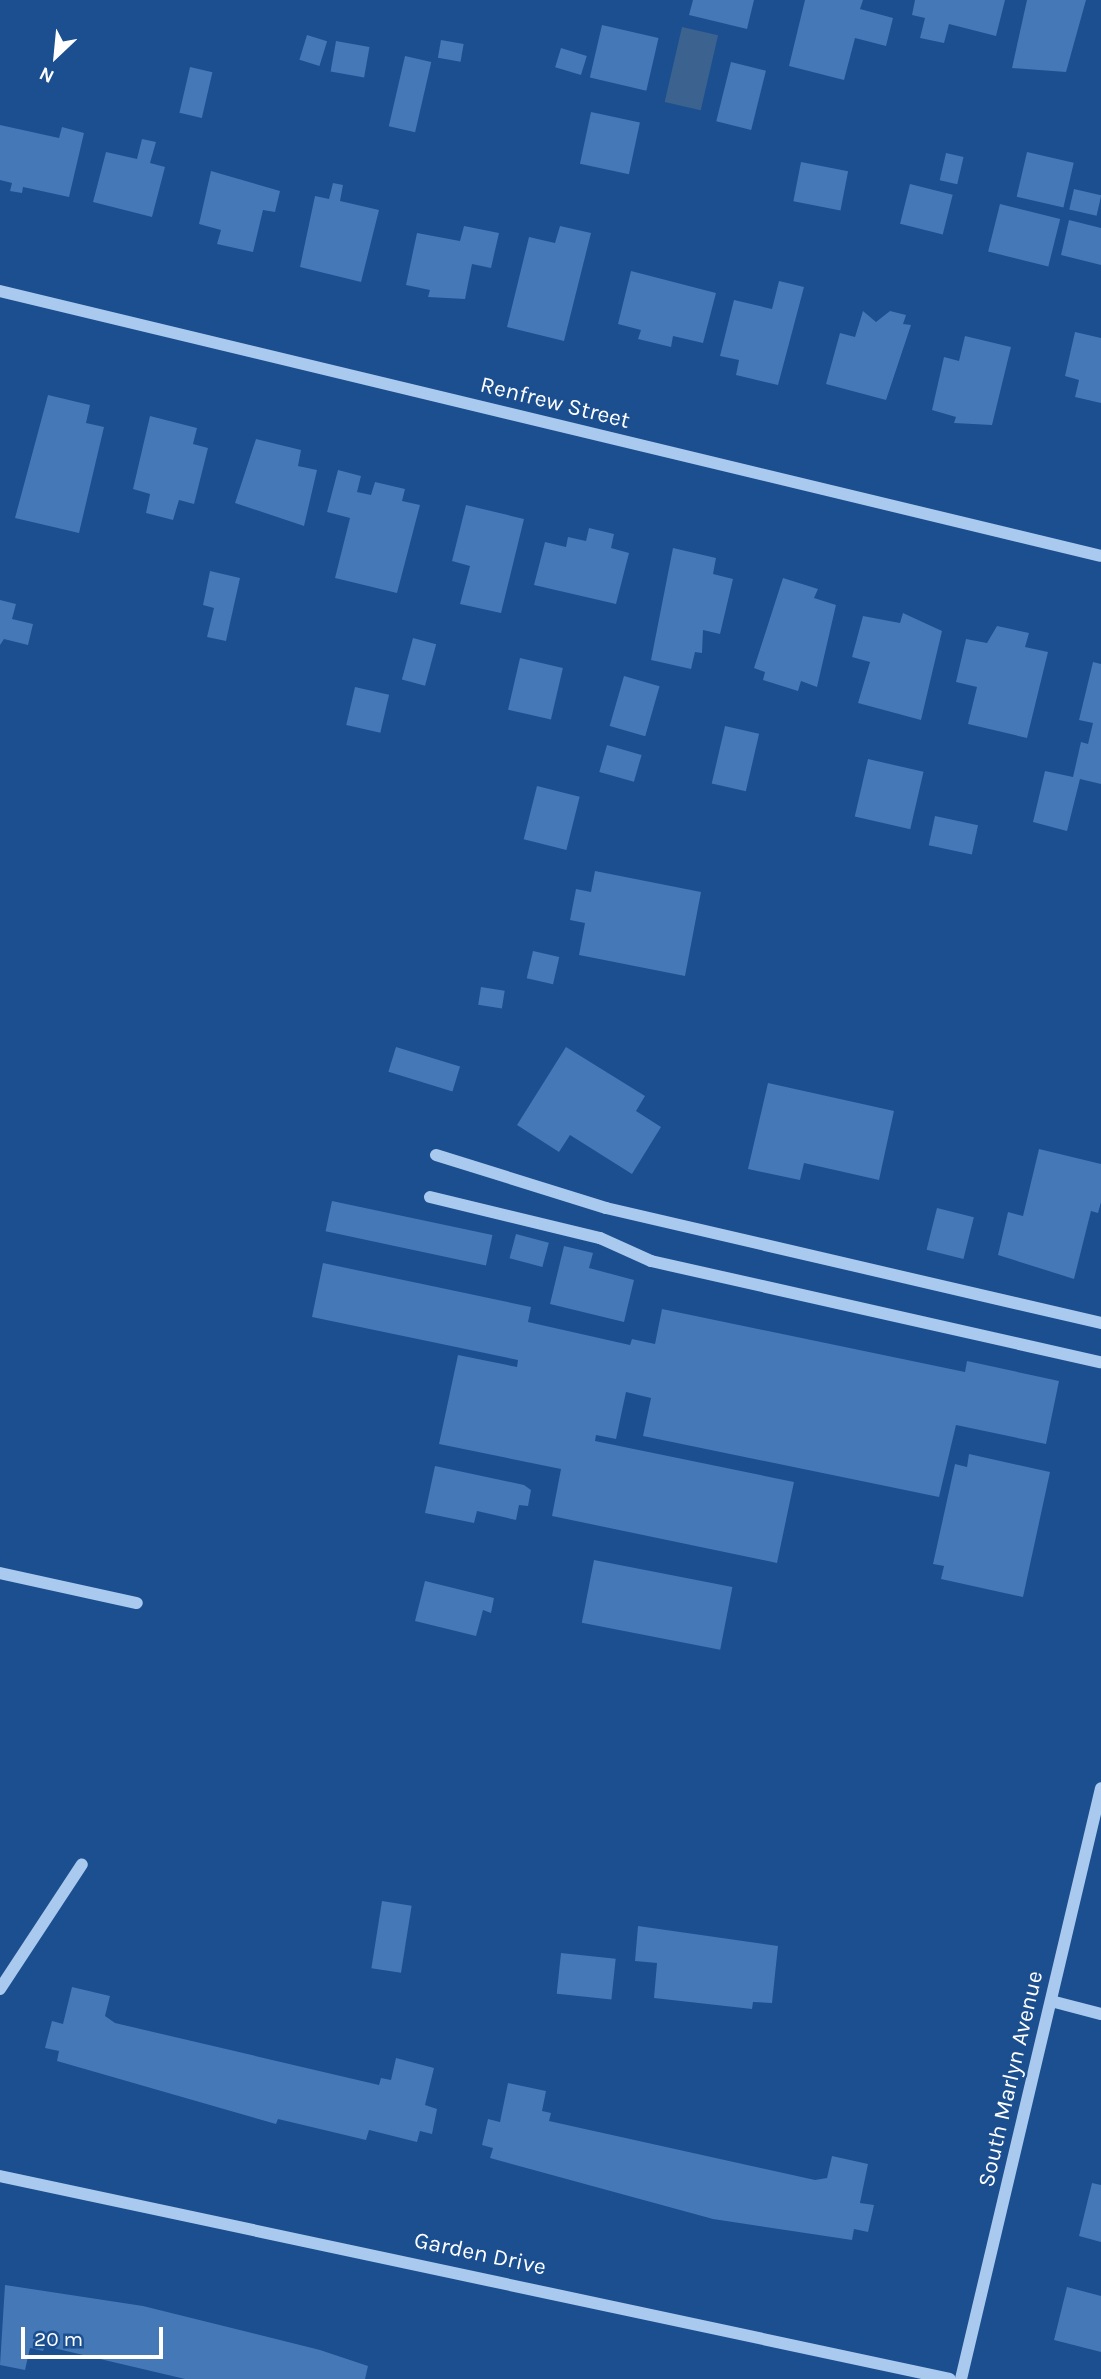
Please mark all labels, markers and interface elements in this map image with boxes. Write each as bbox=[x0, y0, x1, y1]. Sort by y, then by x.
north arrow bbox=[21, 21, 91, 91]
text: N bbox=[36, 62, 58, 88]
street label: Renfrew Street bbox=[477, 371, 633, 435]
street label: South Marlyn Avenue bbox=[973, 1968, 1049, 2190]
street label: Garden Drive bbox=[411, 2227, 549, 2281]
scale bar bbox=[24, 2312, 166, 2356]
text: 20 m bbox=[34, 2327, 83, 2351]

